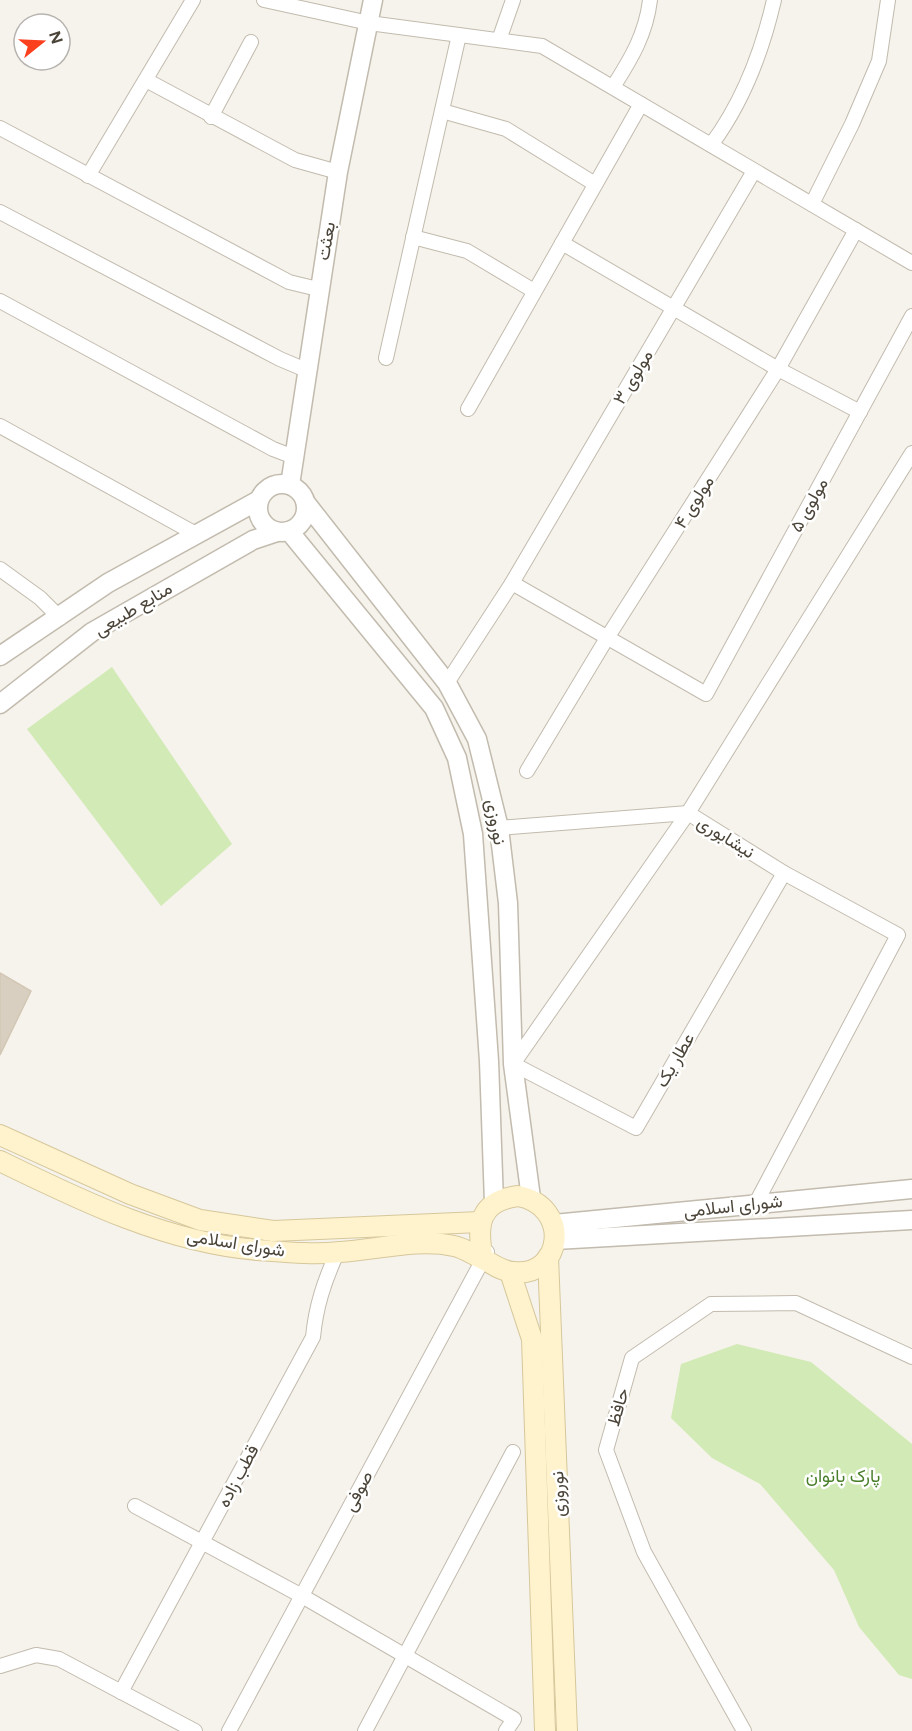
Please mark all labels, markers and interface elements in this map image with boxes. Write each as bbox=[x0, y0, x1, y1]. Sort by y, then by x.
north arrow bbox=[12, 12, 72, 72]
text: N bbox=[45, 29, 67, 46]
street label: بعثت bbox=[312, 220, 340, 262]
street label: مولوی ۳ bbox=[608, 346, 658, 408]
street label: مولوی ۴ bbox=[669, 471, 719, 533]
street label: مولوی ۵ bbox=[785, 474, 833, 536]
street label: منابع طبیعی bbox=[90, 577, 177, 642]
street label: نوروزی bbox=[481, 797, 511, 847]
street label: نیشابوری bbox=[693, 811, 759, 863]
street label: عطار یک bbox=[651, 1029, 699, 1091]
street label: شورای اسلامی bbox=[682, 1190, 784, 1222]
street label: شورای اسلامی bbox=[185, 1224, 287, 1262]
street label: حافظ bbox=[602, 1385, 634, 1429]
street label: قطب زاده bbox=[212, 1441, 264, 1511]
park label: پارک بانوان bbox=[806, 1465, 880, 1488]
street label: صوفی bbox=[338, 1467, 378, 1515]
street label: نوروزی bbox=[546, 1471, 570, 1517]

